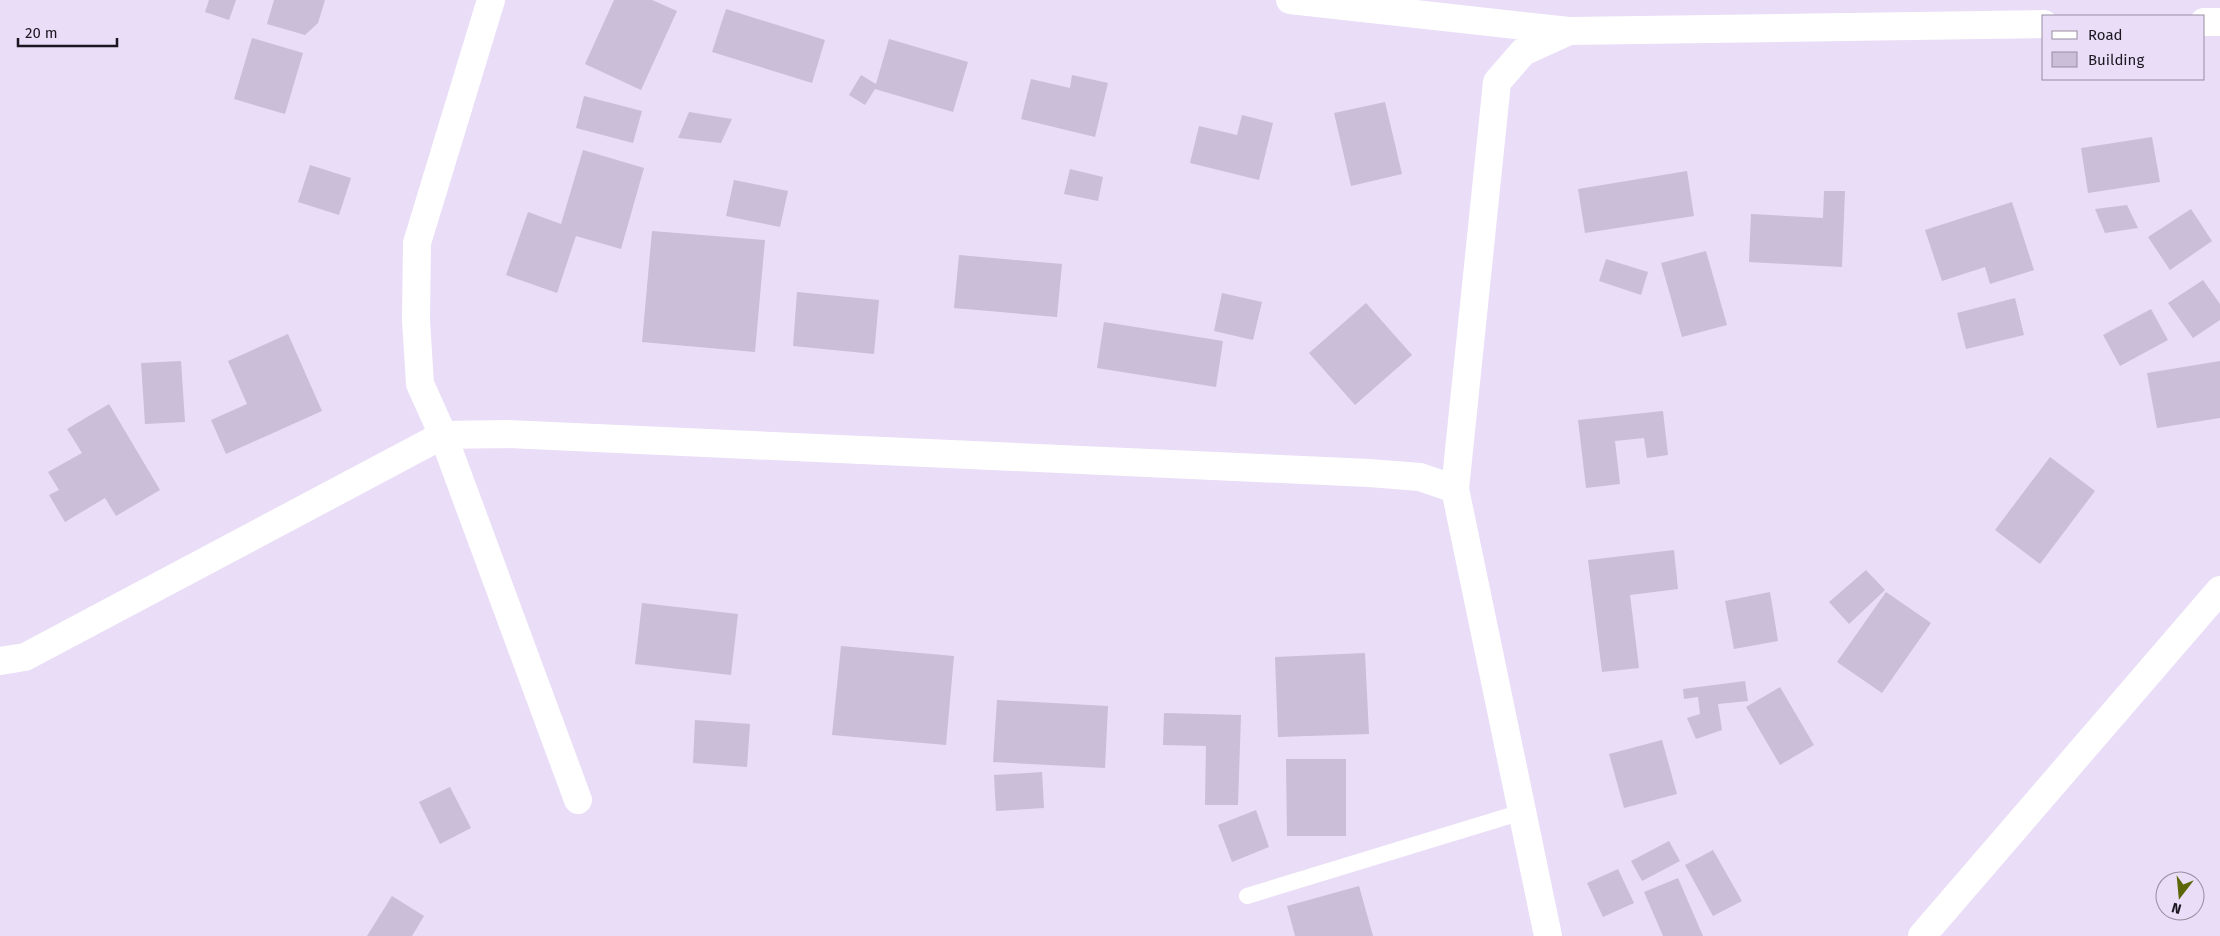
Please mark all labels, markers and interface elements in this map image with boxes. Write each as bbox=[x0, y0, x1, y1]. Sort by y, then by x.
scale bar bbox=[18, 15, 116, 47]
legend bbox=[2042, 15, 2205, 80]
text: 20 m bbox=[25, 24, 58, 42]
text: Road bbox=[2088, 26, 2123, 44]
text: Building bbox=[2088, 51, 2144, 69]
north arrow bbox=[2155, 871, 2205, 921]
text: N bbox=[2170, 899, 2183, 917]

